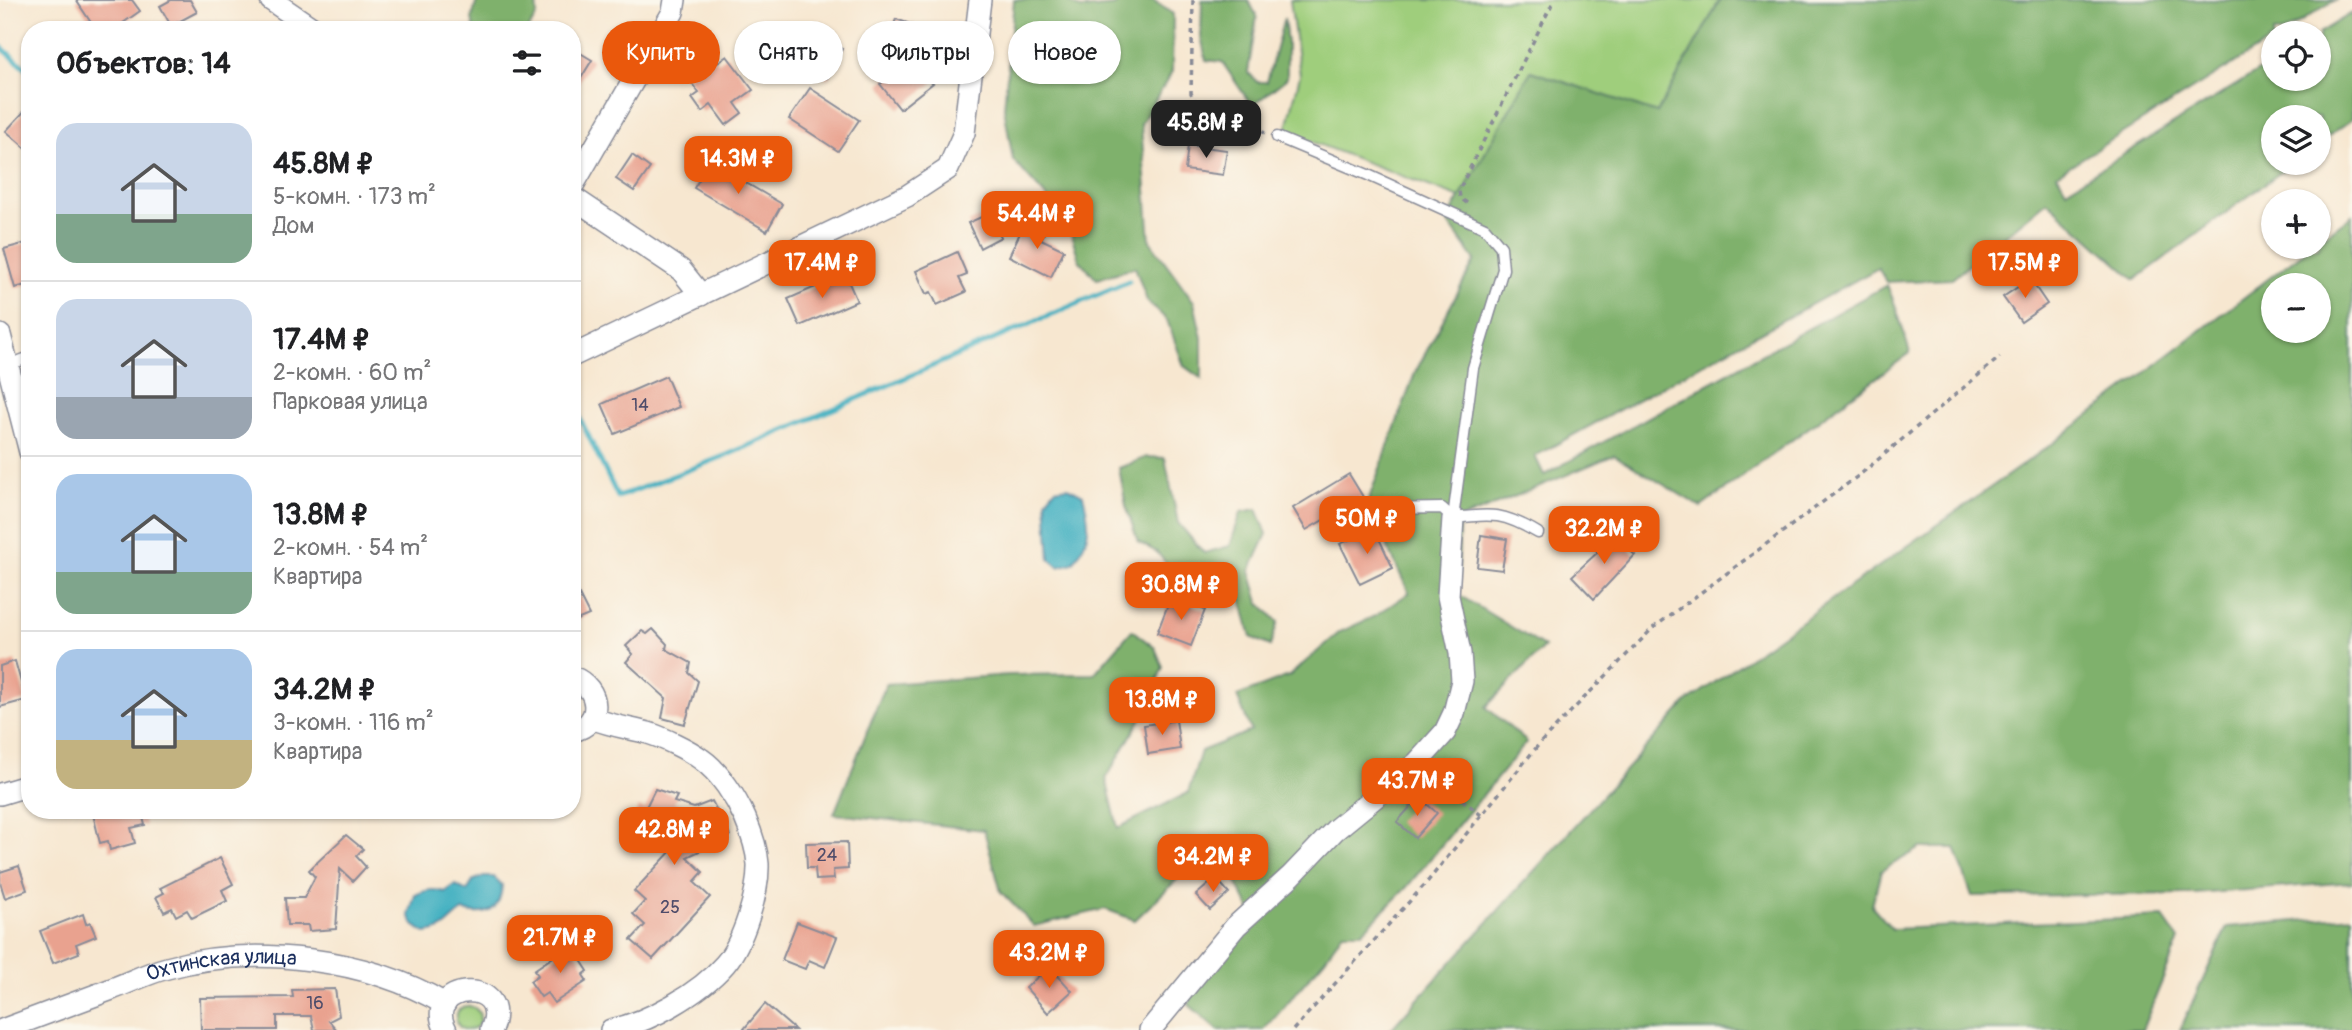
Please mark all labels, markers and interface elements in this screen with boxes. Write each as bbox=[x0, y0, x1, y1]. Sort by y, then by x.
chip: Купить bbox=[602, 21, 720, 84]
chip: Снять bbox=[734, 21, 843, 84]
chip: Фильтры bbox=[857, 21, 994, 84]
chip: Новое bbox=[1008, 21, 1121, 84]
map controls bbox=[2261, 21, 2331, 343]
button: locate bbox=[2261, 21, 2331, 91]
icon: filters bbox=[508, 44, 546, 82]
text: Объектов: 14 bbox=[56, 45, 231, 82]
pin: 45.8M ₽ bbox=[1141, 100, 1271, 160]
button: layers bbox=[2261, 105, 2331, 175]
text: 45.8M ₽ bbox=[1167, 108, 1245, 137]
pin: 14.3M ₽ bbox=[673, 136, 803, 196]
text: 14.3M ₽ bbox=[700, 144, 776, 173]
text: 45.8M ₽ bbox=[273, 145, 374, 182]
icon: home bbox=[112, 151, 196, 235]
text: 5-комн. · 173 m² bbox=[273, 182, 436, 211]
button: + bbox=[2261, 189, 2331, 259]
pin: 54.4M ₽ bbox=[972, 191, 1102, 251]
text: 54.4M ₽ bbox=[997, 199, 1077, 228]
text: Дом bbox=[273, 211, 314, 240]
pin: 17.4M ₽ bbox=[757, 240, 887, 300]
pin: 17.5M ₽ bbox=[1960, 240, 2090, 300]
text: 17.4M ₽ bbox=[785, 248, 859, 277]
text: 17.5M ₽ bbox=[1988, 248, 2062, 277]
button: − bbox=[2261, 273, 2331, 343]
text: 17.4M ₽ bbox=[273, 321, 371, 358]
icon: home bbox=[112, 327, 196, 411]
text: 2-комн. · 60 m² bbox=[273, 358, 431, 387]
text: Парковая улица bbox=[273, 387, 428, 416]
house number: 14 bbox=[631, 394, 649, 417]
text: 13.8M ₽ bbox=[273, 496, 369, 533]
pin: 50M ₽ bbox=[1318, 496, 1416, 556]
icon: home bbox=[112, 502, 196, 586]
text: 50M ₽ bbox=[1335, 504, 1399, 533]
pin: 32.2M ₽ bbox=[1539, 506, 1669, 566]
text: 32.2M ₽ bbox=[1565, 514, 1643, 543]
text: 2-комн. · 54 m² bbox=[273, 533, 428, 562]
text: Квартира bbox=[273, 562, 362, 591]
pin: 30.8M ₽ bbox=[1116, 562, 1246, 622]
text: 30.8M ₽ bbox=[1141, 570, 1221, 599]
text: 34.2M ₽ bbox=[273, 671, 377, 708]
icon: home bbox=[112, 677, 196, 761]
pin: 13.8M ₽ bbox=[1097, 678, 1227, 737]
text: 13.8M ₽ bbox=[1125, 685, 1199, 714]
text: 3-комн. · 116 m² bbox=[273, 708, 434, 737]
text: Квартира bbox=[273, 737, 362, 766]
pin: 43.7M ₽ bbox=[1352, 758, 1482, 818]
text: 43.7M ₽ bbox=[1378, 766, 1456, 795]
pin: 42.8M ₽ bbox=[609, 808, 739, 867]
text: 42.8M ₽ bbox=[635, 815, 713, 844]
pin: 34.2M ₽ bbox=[1148, 834, 1278, 894]
text: 34.2M ₽ bbox=[1173, 842, 1253, 871]
house number: 24 bbox=[817, 844, 838, 867]
house number: 25 bbox=[660, 896, 680, 919]
pin: 21.7M ₽ bbox=[495, 916, 625, 975]
text: 21.7M ₽ bbox=[523, 923, 597, 952]
pin: 43.2M ₽ bbox=[984, 930, 1114, 990]
text: 43.2M ₽ bbox=[1009, 938, 1089, 967]
street label: Охтинская улица bbox=[142, 943, 298, 987]
house number: 16 bbox=[306, 992, 324, 1015]

